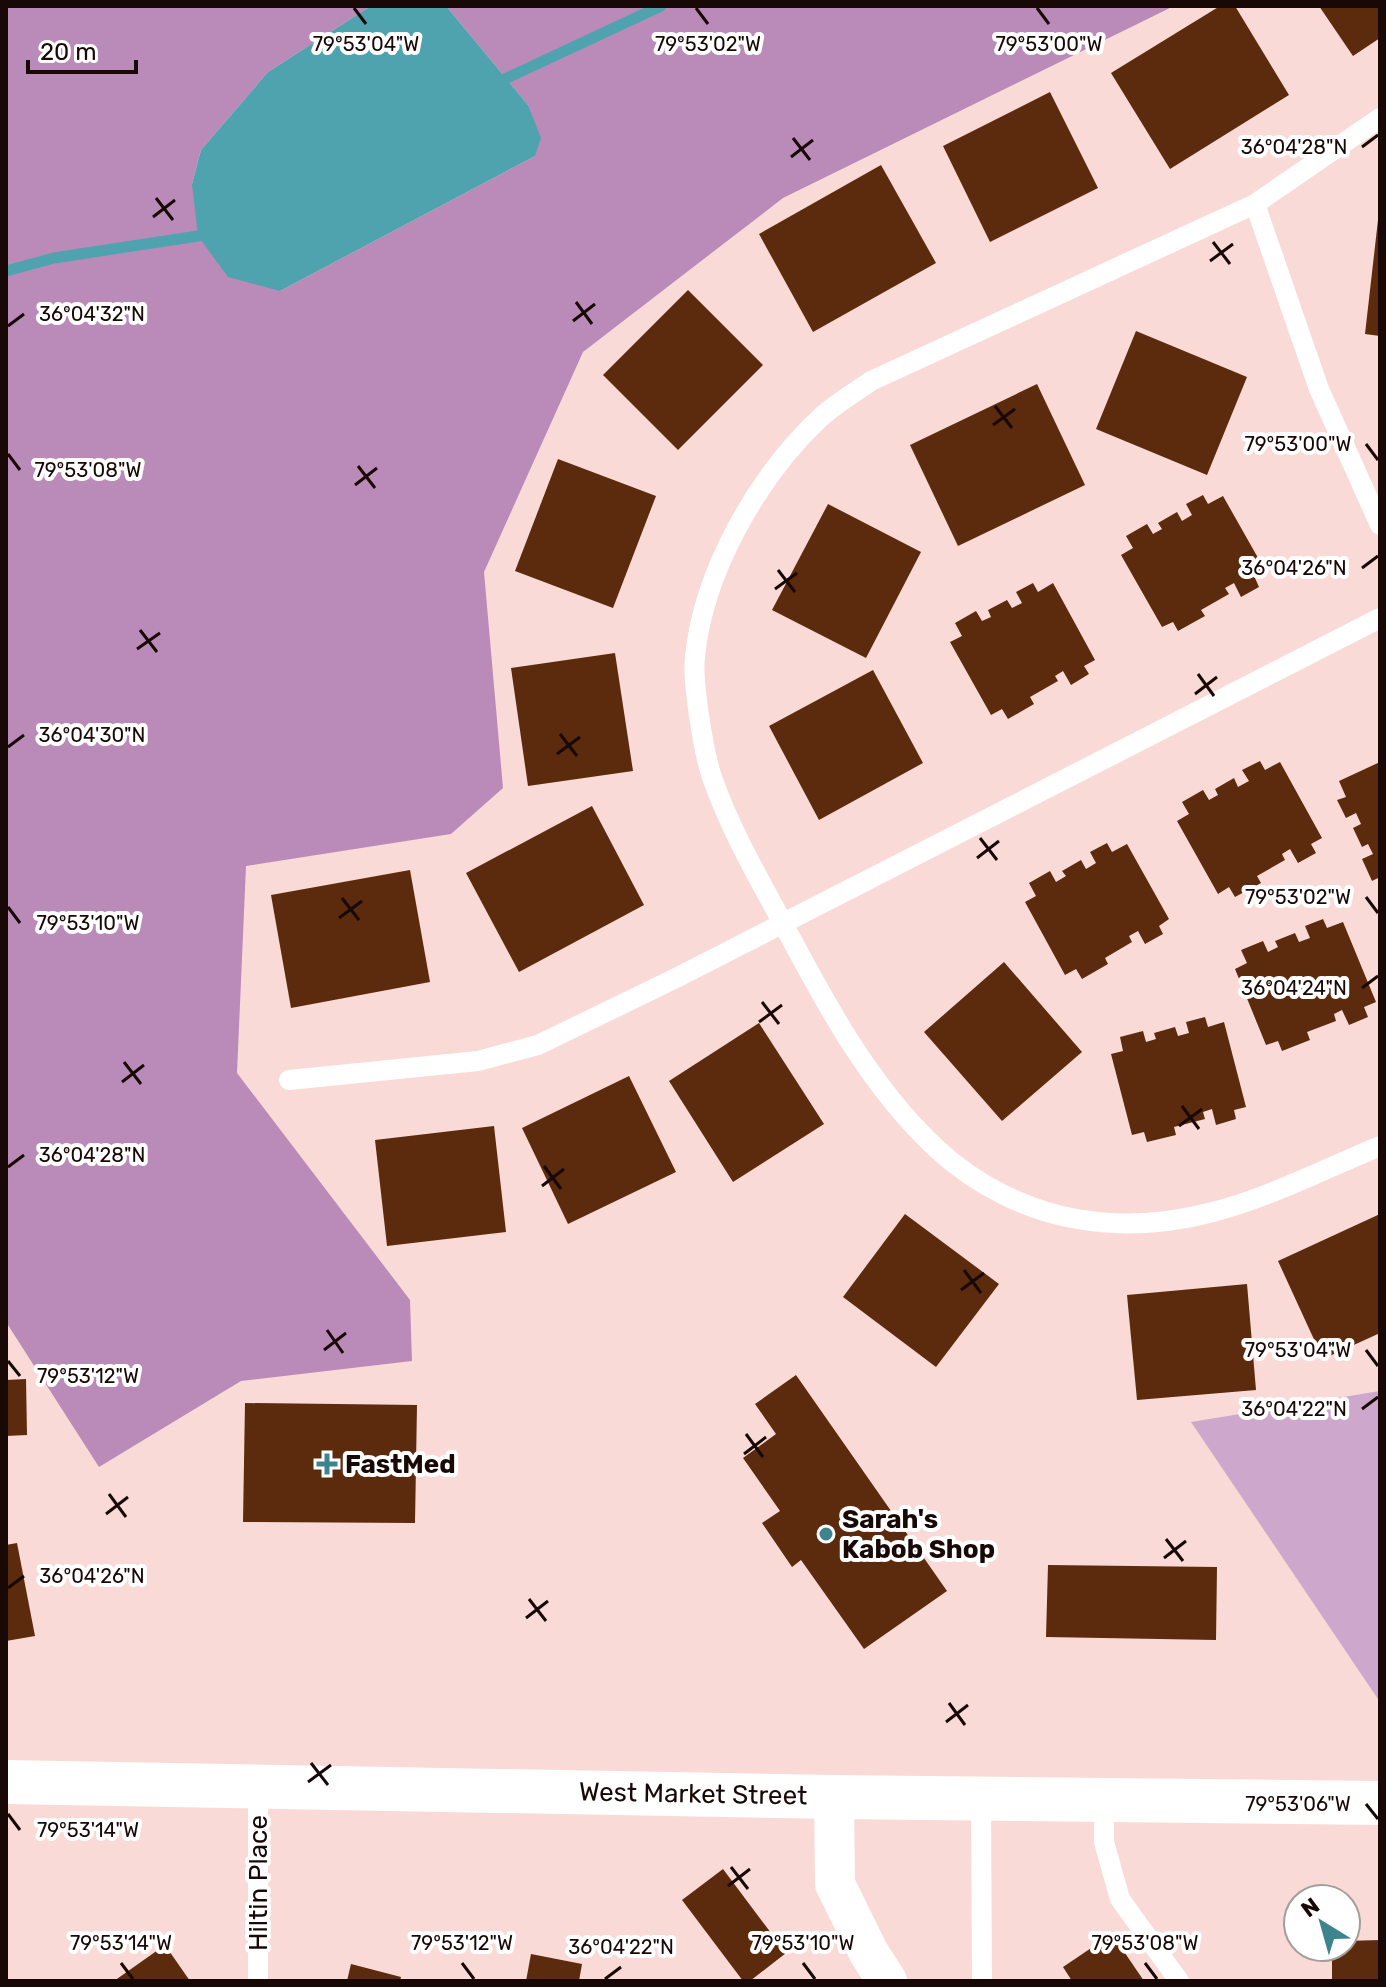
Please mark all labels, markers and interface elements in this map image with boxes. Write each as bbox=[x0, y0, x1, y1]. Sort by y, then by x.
scale bar bbox=[28, 24, 136, 74]
text: 79°53'04"W bbox=[313, 32, 419, 56]
text: 79°53'02"W bbox=[655, 32, 761, 56]
text: 79°53'00"W bbox=[995, 32, 1103, 56]
text: 20 m bbox=[40, 38, 97, 66]
text: 36°04'28"N bbox=[1241, 135, 1347, 159]
text: 36°04'32"N bbox=[39, 302, 145, 326]
text: 79°53'00"W bbox=[1244, 432, 1352, 456]
text: 79°53'08"W bbox=[34, 458, 142, 482]
text: 36°04'26"N bbox=[1241, 556, 1347, 580]
text: 36°04'30"N bbox=[39, 723, 145, 747]
text: 79°53'02"W bbox=[1245, 885, 1351, 909]
text: 79°53'10"W bbox=[37, 911, 139, 935]
text: 36°04'24"N bbox=[1241, 976, 1347, 1000]
text: 36°04'28"N bbox=[39, 1143, 145, 1167]
text: 79°53'04"W bbox=[1245, 1338, 1351, 1362]
text: 79°53'12"W bbox=[37, 1364, 139, 1388]
text: 36°04'22"N bbox=[1241, 1397, 1347, 1421]
place label: FastMed bbox=[345, 1449, 456, 1480]
marker: FastMed bbox=[316, 1453, 338, 1475]
place label: Sarah's Kabob Shop bbox=[842, 1504, 995, 1565]
marker: Sarah's Kabob Shop bbox=[817, 1525, 835, 1543]
text: 36°04'26"N bbox=[39, 1564, 145, 1588]
street label: West Market Street bbox=[579, 1777, 807, 1811]
text: 79°53'06"W bbox=[1245, 1792, 1351, 1816]
street label: Hiltin Place bbox=[243, 1815, 274, 1951]
text: 79°53'14"W bbox=[37, 1818, 139, 1842]
north arrow bbox=[1282, 1883, 1362, 1963]
text: N bbox=[1296, 1892, 1325, 1923]
text: 79°53'14"W bbox=[70, 1931, 172, 1955]
text: 79°53'12"W bbox=[411, 1931, 513, 1955]
text: 79°53'10"W bbox=[752, 1931, 854, 1955]
text: 79°53'08"W bbox=[1091, 1931, 1199, 1955]
text: 36°04'22"N bbox=[568, 1935, 674, 1959]

